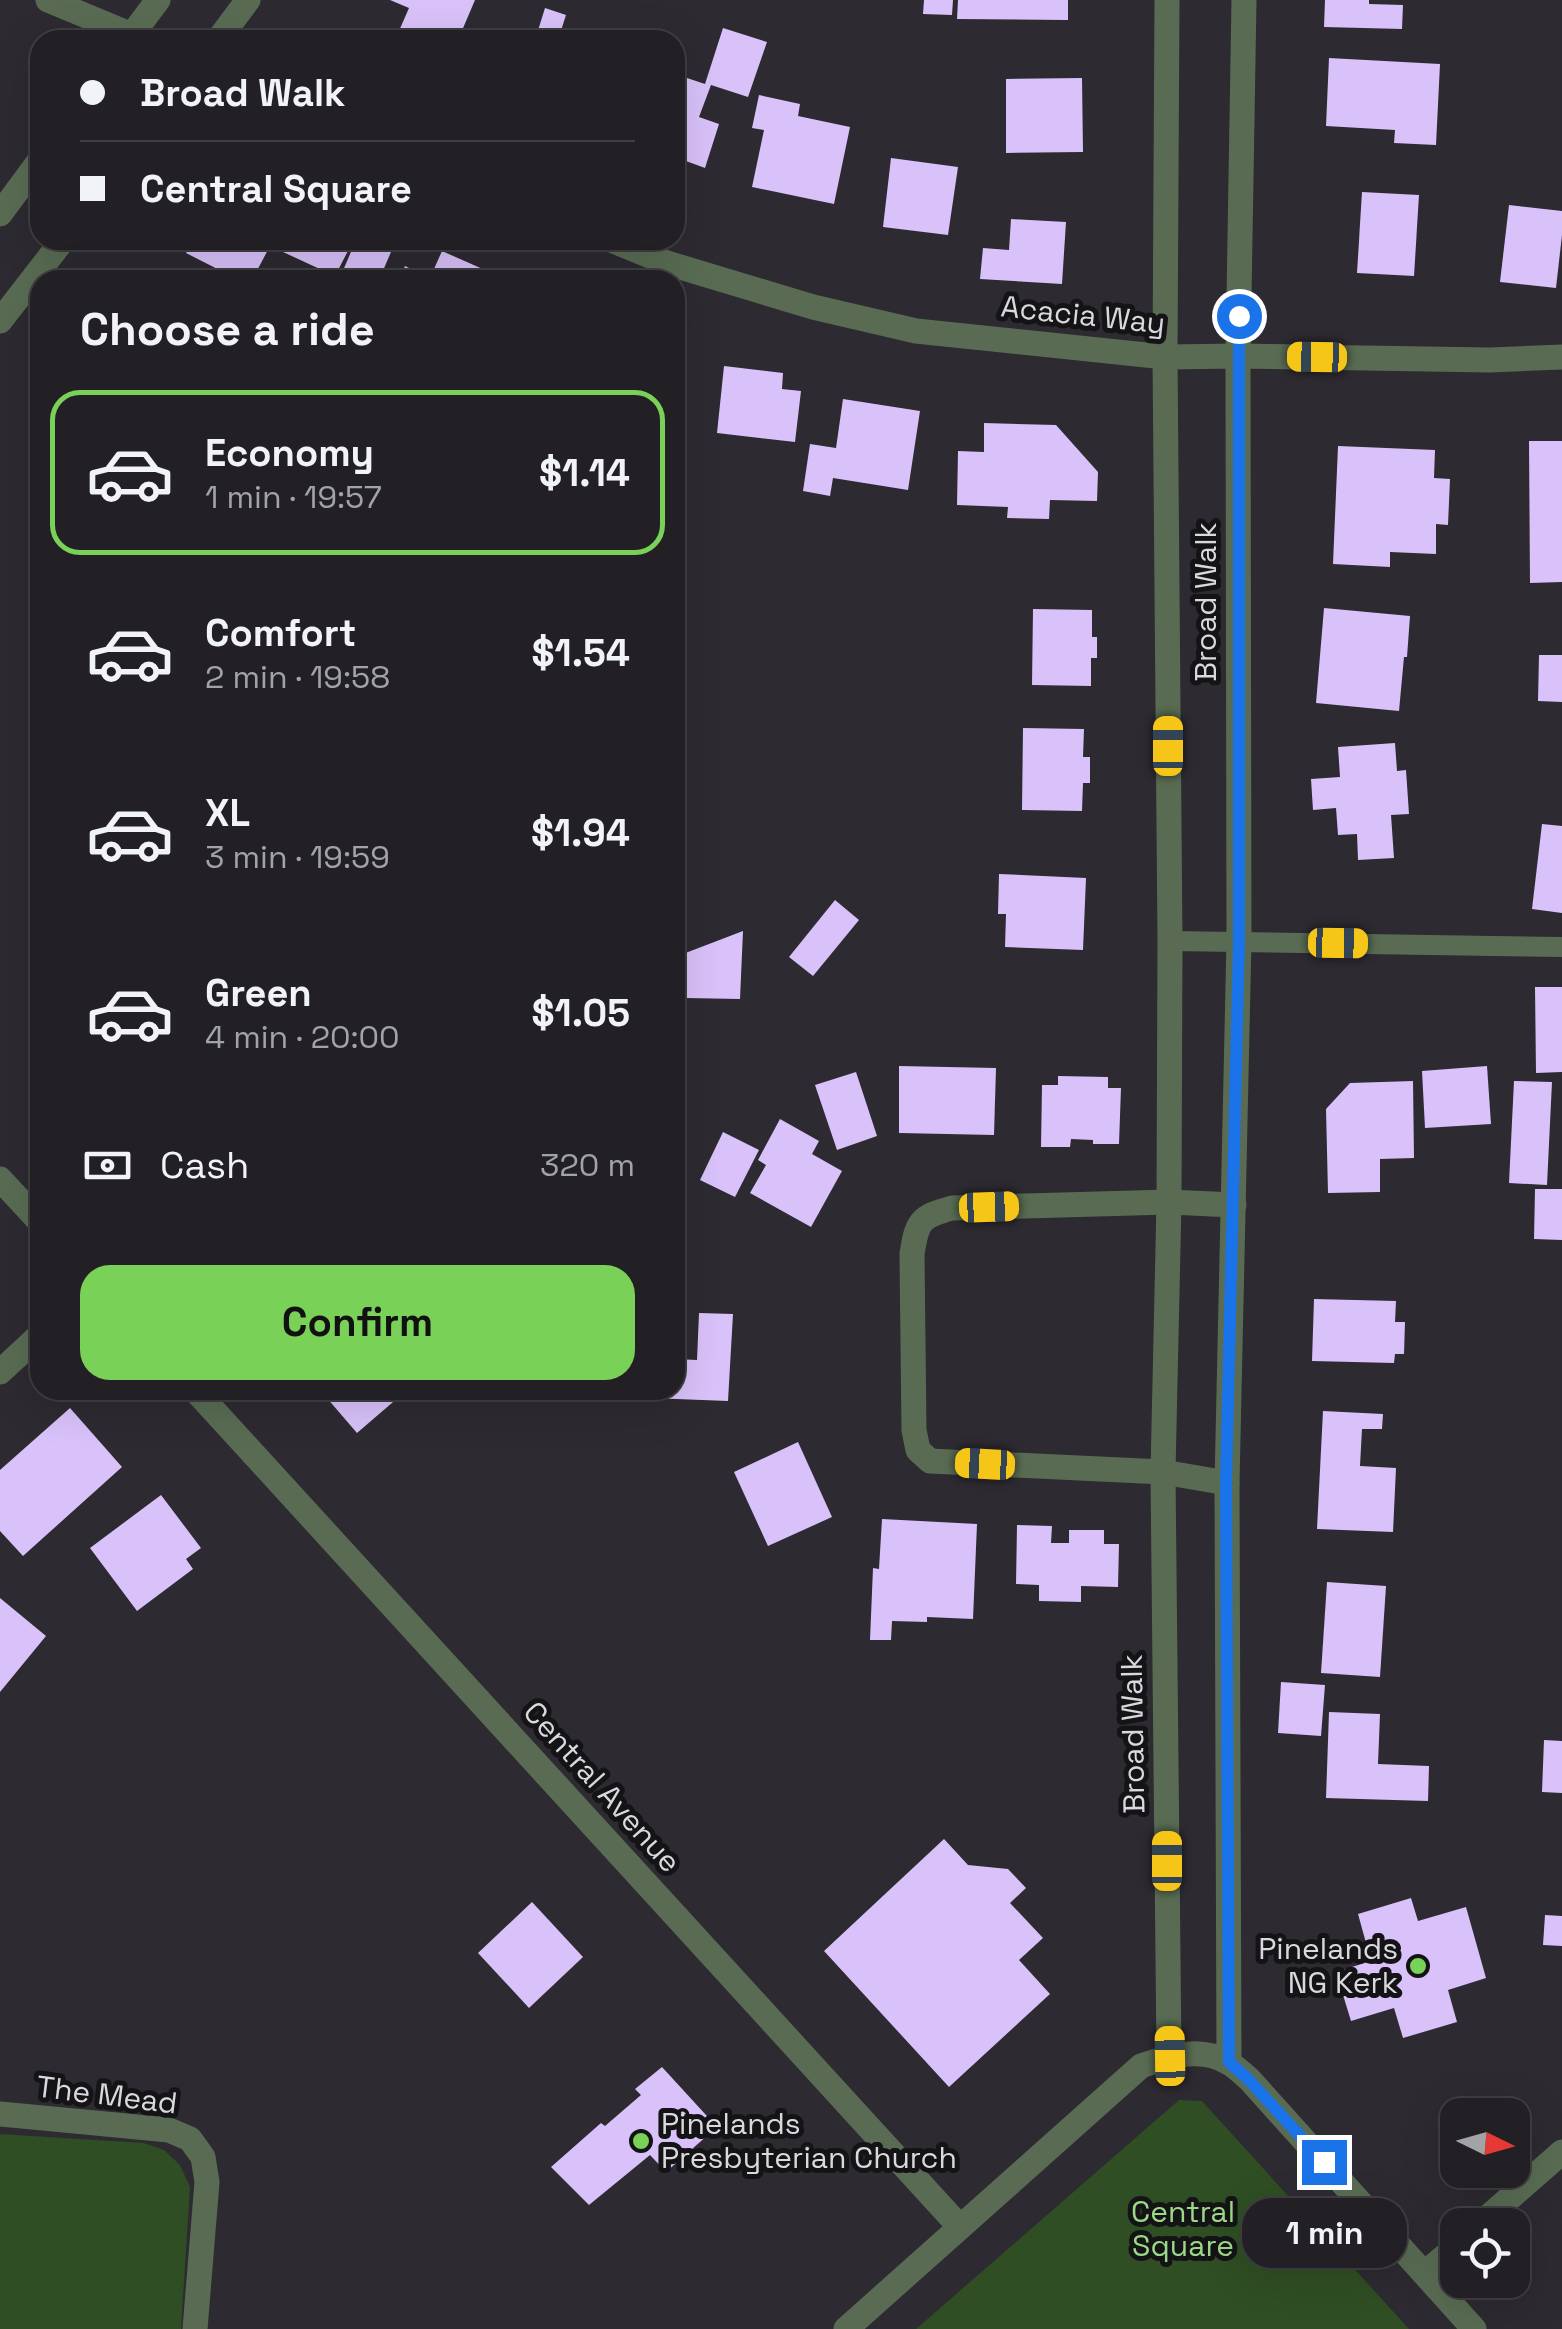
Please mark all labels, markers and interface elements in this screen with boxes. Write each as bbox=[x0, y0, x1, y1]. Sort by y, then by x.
text: Broad Walk bbox=[140, 69, 346, 117]
text: Central Square bbox=[140, 165, 412, 213]
street label: Acacia Way bbox=[999, 286, 1167, 343]
route start bbox=[1217, 294, 1262, 339]
text: Choose a ride bbox=[80, 301, 375, 358]
car bbox=[1287, 341, 1347, 373]
icon: car bbox=[85, 428, 175, 518]
text: Economy bbox=[205, 429, 374, 477]
text: $1.14 bbox=[539, 449, 630, 497]
text: 1 min · 19:57 bbox=[205, 477, 382, 517]
street label: Broad Walk bbox=[1186, 522, 1225, 682]
icon: car bbox=[85, 608, 175, 698]
text: Comfort bbox=[205, 609, 356, 657]
text: $1.54 bbox=[532, 629, 630, 677]
text: 2 min · 19:58 bbox=[205, 657, 390, 697]
car bbox=[1153, 716, 1183, 776]
icon: car bbox=[85, 788, 175, 878]
text: XL bbox=[205, 789, 250, 837]
text: $1.94 bbox=[531, 809, 630, 857]
text: 3 min · 19:59 bbox=[205, 837, 390, 877]
car bbox=[1308, 927, 1368, 959]
icon: car bbox=[85, 968, 175, 1058]
text: Green bbox=[205, 969, 312, 1017]
text: $1.05 bbox=[532, 989, 630, 1037]
text: 4 min · 20:00 bbox=[205, 1017, 400, 1057]
icon: cash bbox=[80, 1138, 135, 1193]
text: Cash bbox=[160, 1141, 249, 1189]
text: 320 m bbox=[540, 1145, 635, 1185]
car bbox=[958, 1191, 1020, 1223]
button: Confirm bbox=[80, 1265, 635, 1380]
car bbox=[954, 1447, 1016, 1481]
street label: Broad Walk bbox=[1112, 1654, 1153, 1814]
street label: Central Avenue bbox=[515, 1693, 690, 1881]
car bbox=[1152, 1831, 1182, 1891]
place label: Pinelands NG Kerk bbox=[1258, 1929, 1398, 2002]
marker: Pinelands NG Kerk bbox=[1407, 1955, 1429, 1977]
car bbox=[1154, 2026, 1186, 2086]
street label: The Mead bbox=[35, 2067, 180, 2122]
north arrow bbox=[1440, 2098, 1530, 2188]
map controls bbox=[1440, 2098, 1530, 2298]
place label: Pinelands Presbyterian Church bbox=[661, 2104, 957, 2177]
marker: Pinelands Presbyterian Church bbox=[630, 2130, 652, 2152]
route end bbox=[1302, 2140, 1347, 2185]
park label: Central Square bbox=[1131, 2192, 1235, 2265]
callout: 1 min bbox=[1242, 2197, 1406, 2267]
button: locate bbox=[1440, 2208, 1530, 2298]
text: 1 min bbox=[1285, 2213, 1364, 2253]

